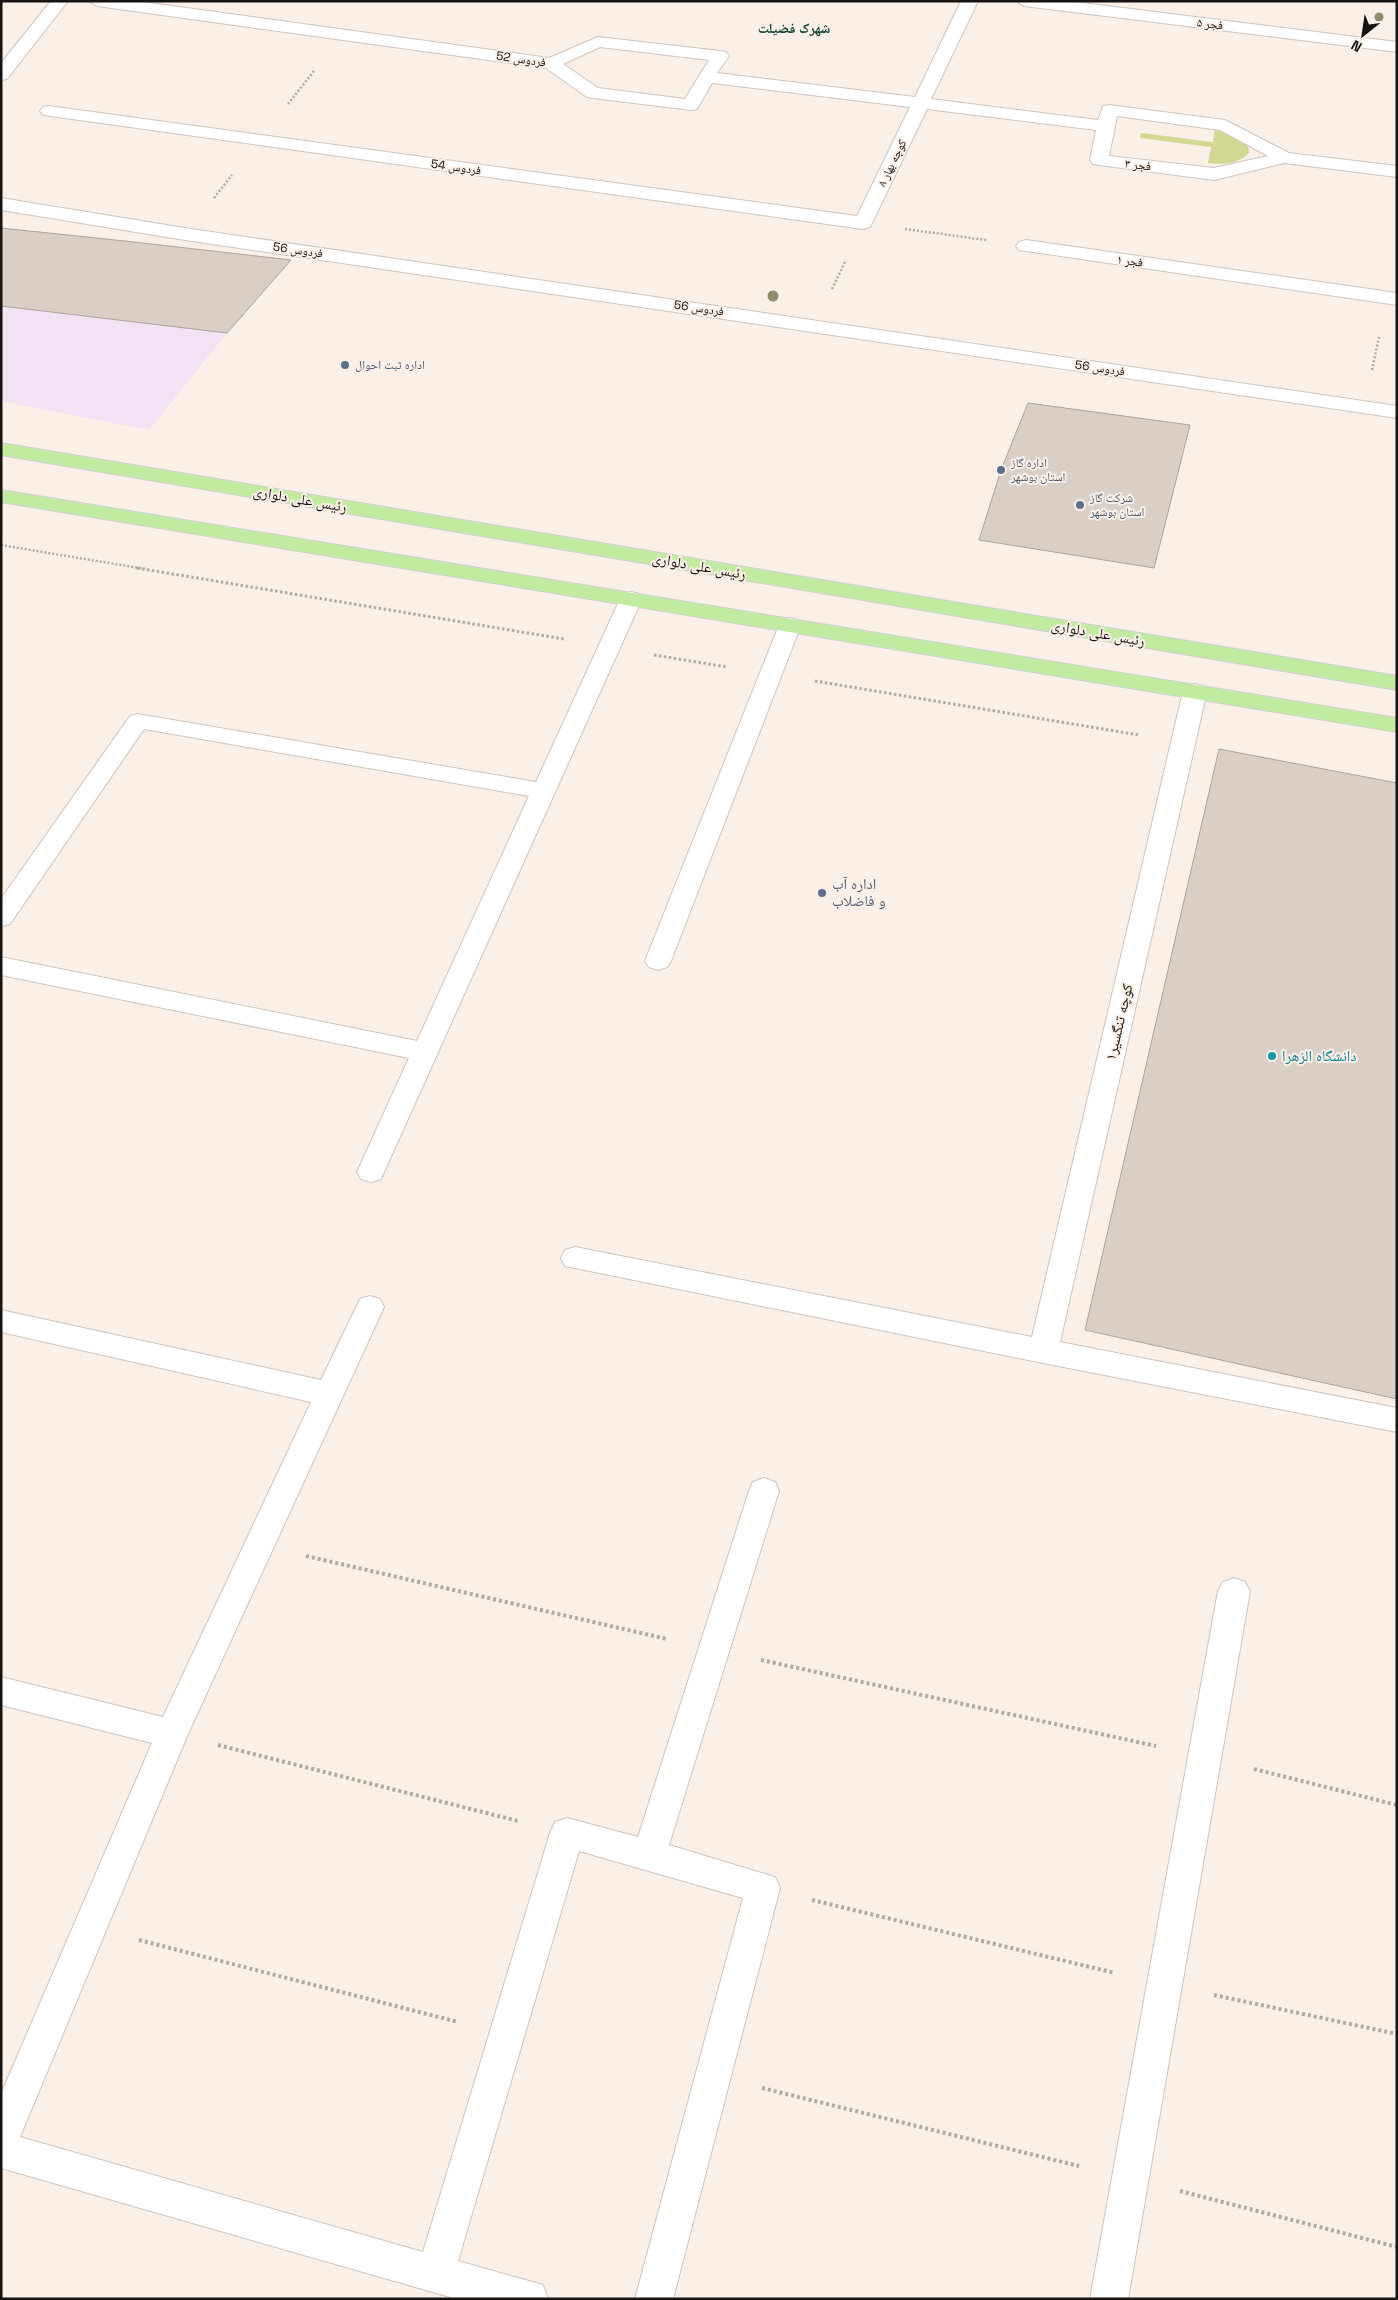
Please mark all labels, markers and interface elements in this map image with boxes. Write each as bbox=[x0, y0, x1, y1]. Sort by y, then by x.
north arrow bbox=[1338, 10, 1388, 60]
street label: فجر ۵ bbox=[1196, 14, 1224, 34]
district label: شهرک فضیلت bbox=[758, 19, 830, 37]
text: N bbox=[1348, 36, 1365, 56]
street label: فردوس 52 bbox=[495, 48, 547, 70]
street label: کوچه بهار ۸ bbox=[874, 137, 910, 189]
street label: فجر ۳ bbox=[1124, 155, 1152, 175]
street label: فردوس 54 bbox=[430, 156, 482, 178]
street label: فردوس 56 bbox=[272, 239, 324, 261]
street label: فجر ۱ bbox=[1116, 251, 1144, 271]
street label: فردوس 56 bbox=[673, 297, 725, 319]
place label: اداره ثبت احوال bbox=[355, 357, 425, 373]
street label: فردوس 56 bbox=[1074, 357, 1126, 379]
marker: اداره ثبت احوال bbox=[339, 359, 351, 371]
place label: اداره گاز استان بوشهر bbox=[1010, 455, 1066, 485]
marker: اداره گاز استان بوشهر bbox=[995, 464, 1007, 476]
street label: رئیس علی دلواری bbox=[252, 481, 349, 517]
place label: شرکت گاز استان بوشهر bbox=[1089, 490, 1145, 520]
marker: شرکت گاز استان بوشهر bbox=[1074, 499, 1086, 511]
street label: رئیس علی دلواری bbox=[651, 548, 748, 584]
street label: رئیس علی دلواری bbox=[1050, 615, 1147, 651]
place label: اداره آب و فاضلاب bbox=[832, 874, 886, 910]
marker: اداره آب و فاضلاب bbox=[816, 887, 828, 899]
street label: کوچه تنگسیر۱ bbox=[1100, 982, 1137, 1062]
place label: دانشگاه الزهرا bbox=[1282, 1046, 1357, 1065]
marker: دانشگاه الزهرا bbox=[1266, 1050, 1278, 1062]

